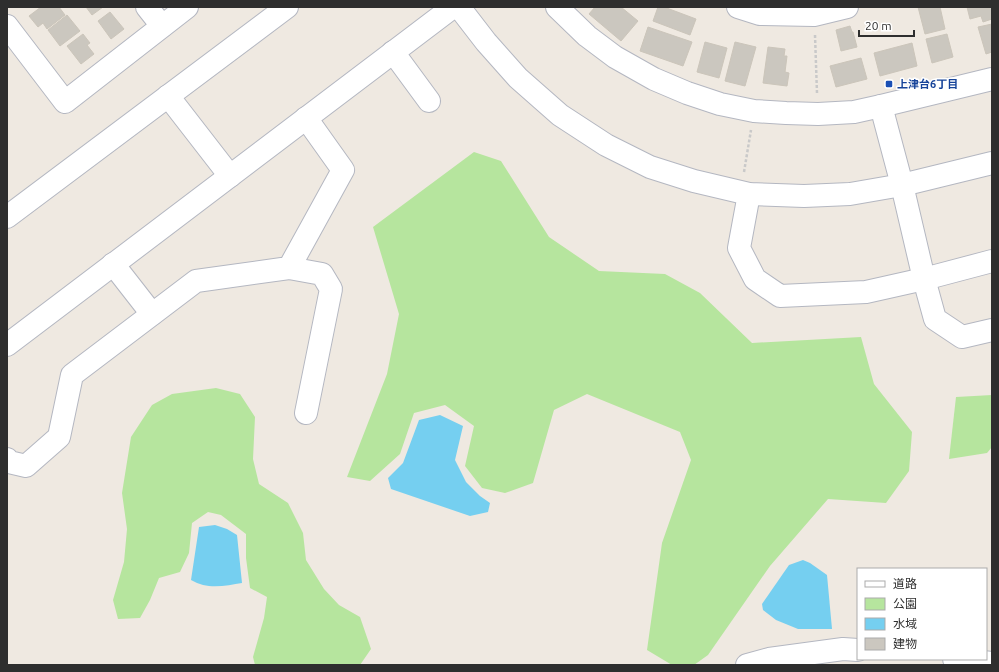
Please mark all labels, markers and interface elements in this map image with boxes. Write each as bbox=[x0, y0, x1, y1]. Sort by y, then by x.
scale bar bbox=[859, 12, 914, 38]
text: 20 m bbox=[865, 19, 892, 32]
place label: 上津台6丁目 bbox=[897, 78, 958, 90]
marker: 上津台6丁目 bbox=[884, 79, 894, 89]
legend bbox=[857, 568, 987, 660]
text: 道路 bbox=[893, 577, 917, 590]
text: 公園 bbox=[893, 597, 917, 610]
text: 水域 bbox=[893, 617, 917, 630]
text: 建物 bbox=[893, 637, 917, 650]

